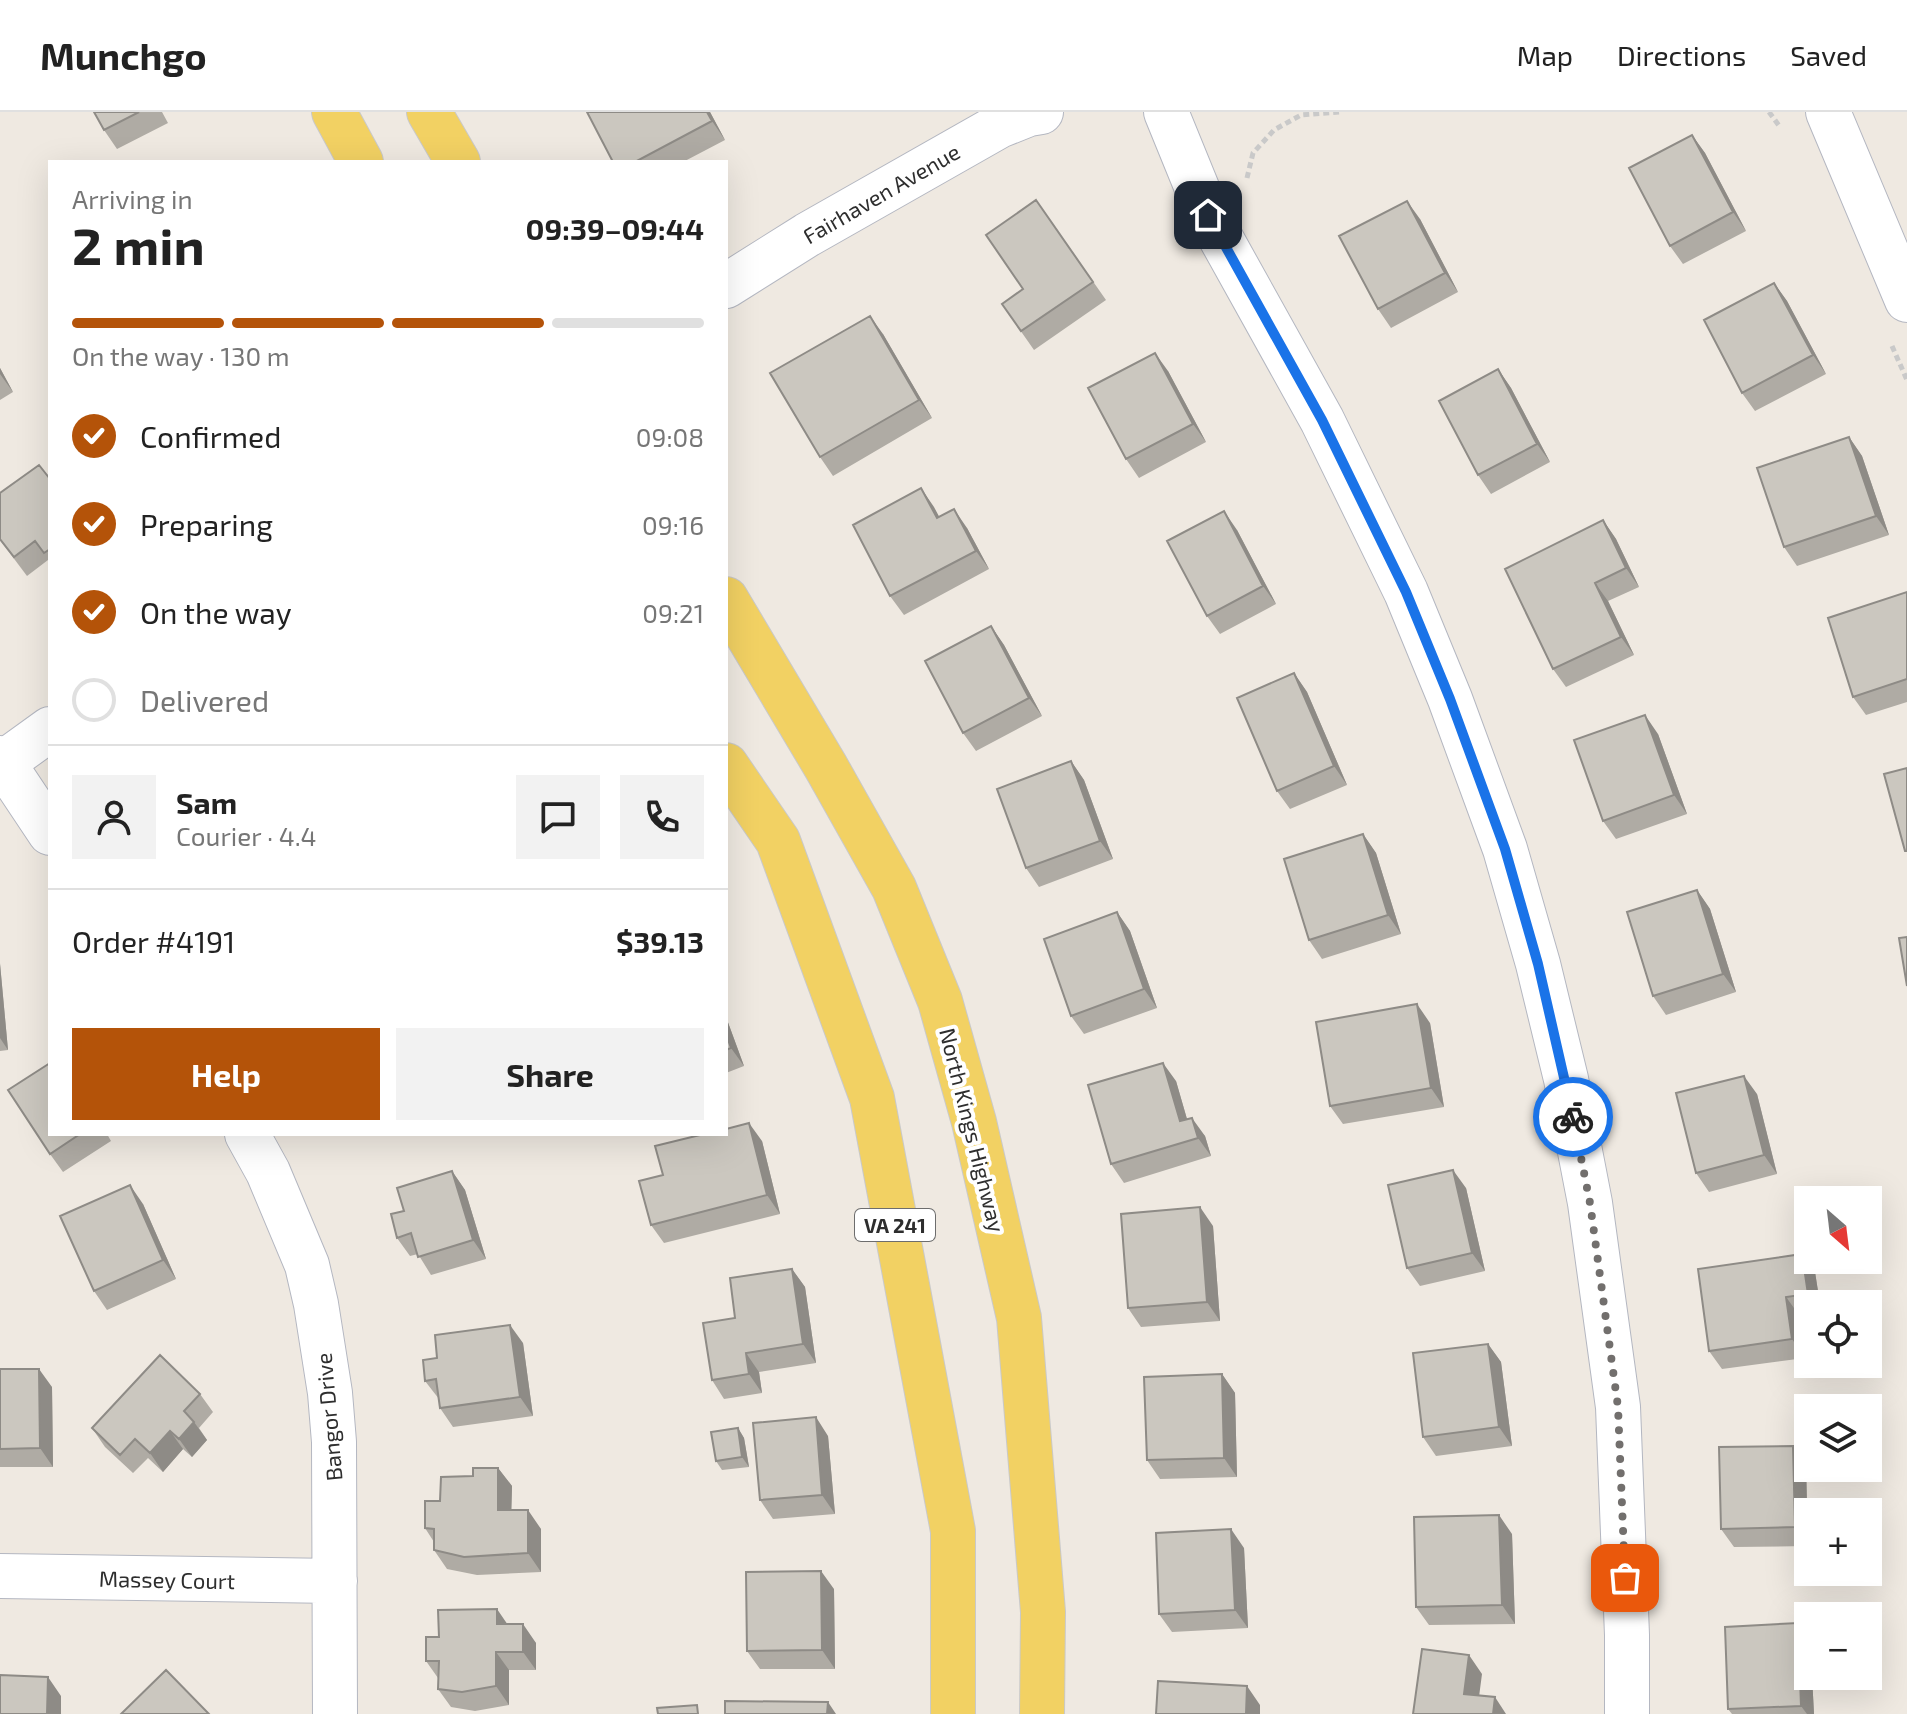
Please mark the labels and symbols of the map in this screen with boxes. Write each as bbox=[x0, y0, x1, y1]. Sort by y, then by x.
street label: Fairhaven Avenue bbox=[798, 138, 964, 248]
pin bbox=[1174, 181, 1242, 249]
street label: North Kings Highway bbox=[935, 1025, 1011, 1235]
courier bbox=[1533, 1077, 1613, 1157]
north arrow bbox=[1794, 1186, 1882, 1274]
road number: VA 241 bbox=[855, 1209, 935, 1241]
street label: Bangor Drive bbox=[309, 1352, 347, 1482]
pin bbox=[1591, 1544, 1659, 1612]
street label: Massey Court bbox=[99, 1565, 235, 1593]

